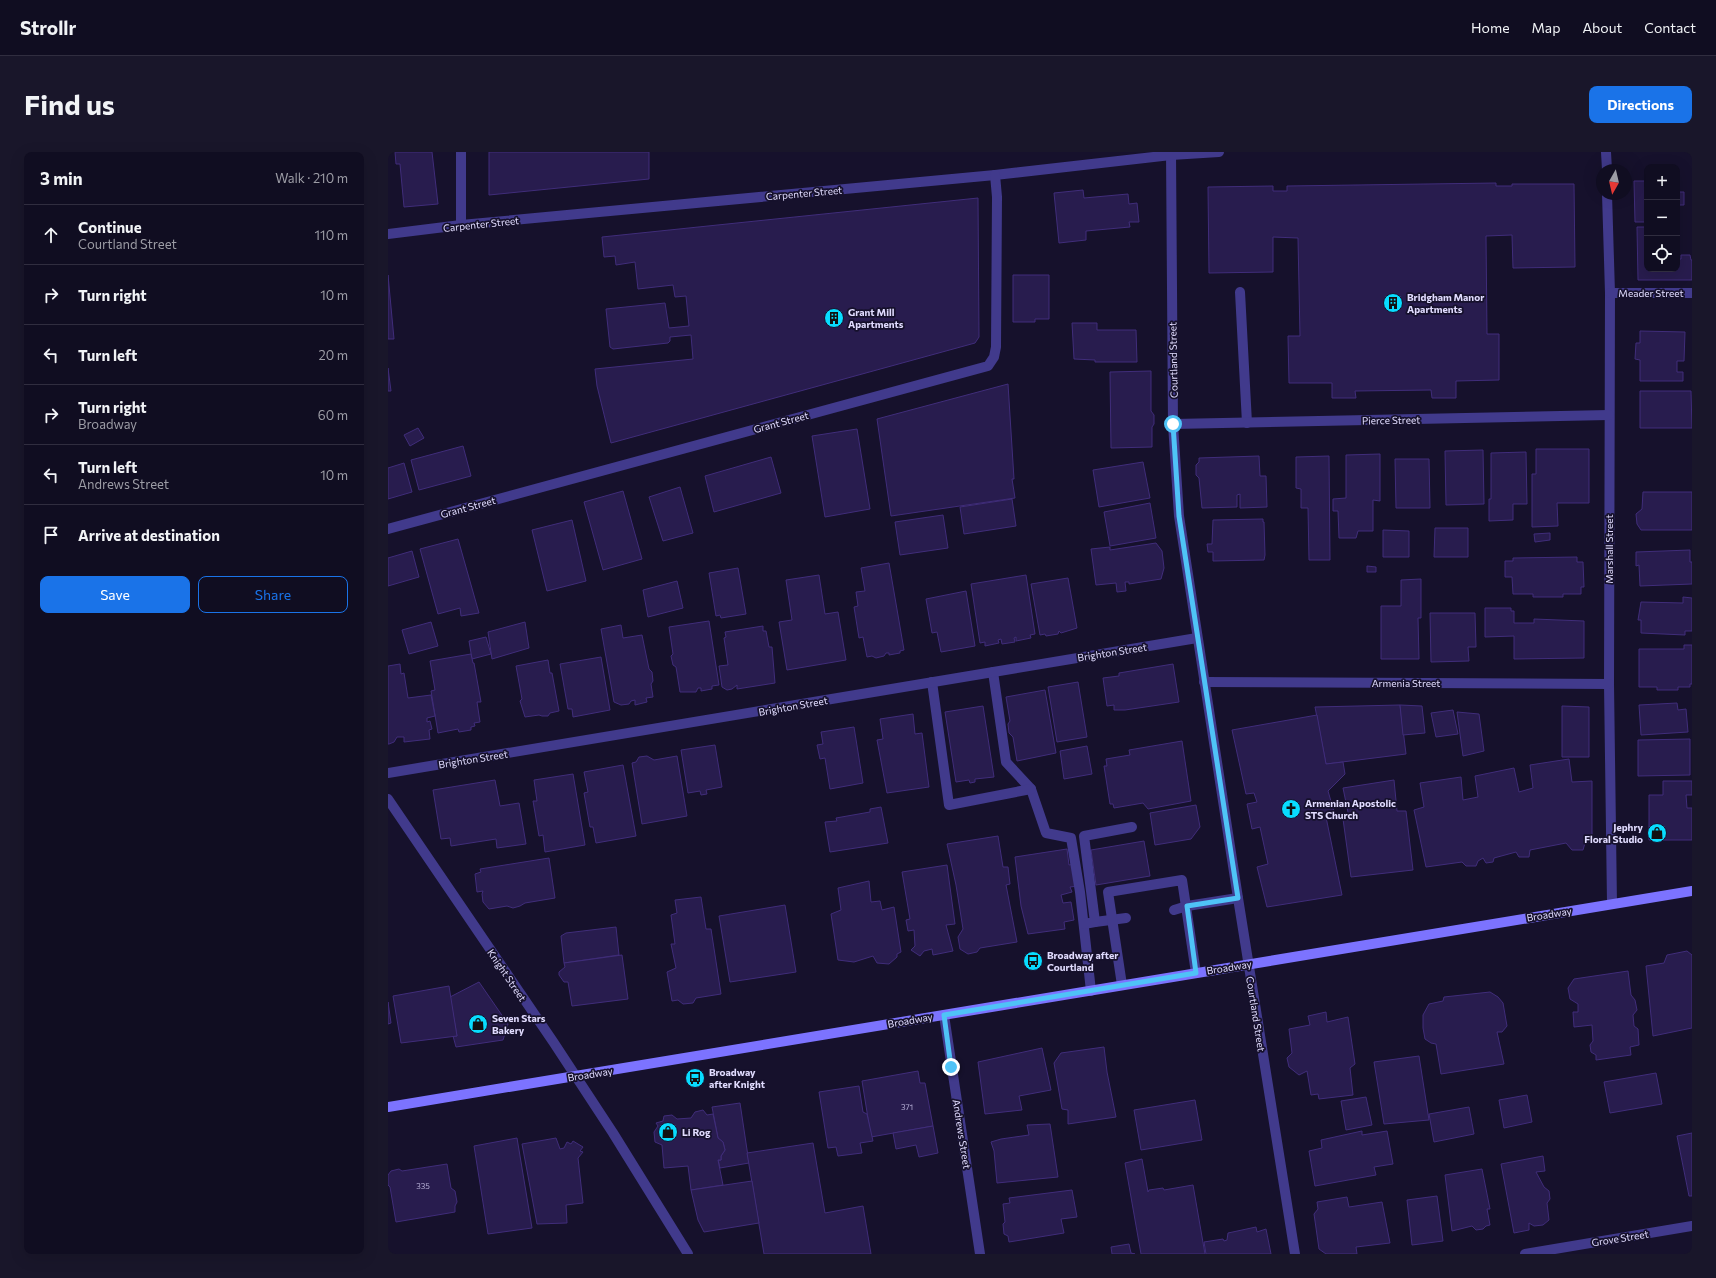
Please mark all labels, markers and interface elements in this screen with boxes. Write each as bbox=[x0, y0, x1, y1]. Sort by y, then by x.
text: Strollr bbox=[20, 16, 76, 39]
text: Home bbox=[1471, 19, 1510, 36]
text: Map bbox=[1532, 19, 1560, 36]
text: About bbox=[1582, 19, 1622, 36]
text: Contact bbox=[1644, 19, 1696, 36]
button: Directions bbox=[1589, 86, 1692, 123]
text: Find us bbox=[24, 87, 115, 121]
north arrow bbox=[1596, 164, 1632, 200]
map controls bbox=[1644, 164, 1680, 272]
button: + bbox=[1644, 164, 1680, 200]
text: 3 min bbox=[40, 168, 83, 189]
text: Walk · 210 m bbox=[275, 170, 348, 186]
street label: Carpenter Street bbox=[765, 184, 843, 202]
button: − bbox=[1644, 200, 1680, 236]
street label: Carpenter Street bbox=[442, 214, 520, 234]
text: Continue bbox=[78, 218, 142, 236]
icon: ahead bbox=[40, 224, 62, 246]
text: 110 m bbox=[315, 227, 348, 243]
text: Courtland Street bbox=[78, 236, 177, 252]
button: locate bbox=[1644, 236, 1680, 272]
icon: right bbox=[40, 284, 62, 306]
text: Turn right bbox=[78, 286, 147, 304]
text: 10 m bbox=[320, 287, 348, 303]
street label: Meader Street bbox=[1618, 287, 1684, 299]
place label: Bridgham Manor Apartments bbox=[1407, 291, 1484, 315]
building icon: Bridgham Manor Apartments bbox=[1382, 292, 1404, 314]
place label: Grant Mill Apartments bbox=[848, 306, 904, 330]
building icon: Grant Mill Apartments bbox=[823, 307, 845, 329]
street label: Courtland Street bbox=[1166, 322, 1180, 398]
icon: left bbox=[40, 344, 62, 366]
text: Turn left bbox=[78, 346, 137, 364]
text: 20 m bbox=[319, 347, 348, 363]
text: Turn right bbox=[78, 398, 147, 416]
icon: right bbox=[40, 404, 62, 426]
text: 60 m bbox=[318, 407, 348, 423]
street label: Grant Street bbox=[752, 409, 810, 435]
street label: Pierce Street bbox=[1362, 413, 1420, 427]
route start bbox=[1164, 415, 1182, 433]
text: Broadway bbox=[78, 416, 137, 432]
text: Turn left bbox=[78, 458, 137, 476]
icon: left bbox=[40, 464, 62, 486]
text: 10 m bbox=[320, 467, 348, 483]
text: Andrews Street bbox=[78, 476, 169, 492]
street label: Grant Street bbox=[439, 494, 497, 520]
street label: Marshall Street bbox=[1603, 514, 1615, 584]
icon: arrive bbox=[40, 524, 62, 546]
text: Arrive at destination bbox=[78, 526, 220, 544]
button: Save bbox=[40, 576, 190, 613]
button: Share bbox=[198, 576, 348, 613]
street label: Brighton Street bbox=[1076, 641, 1148, 663]
street label: Armenia Street bbox=[1372, 677, 1440, 689]
street label: Brighton Street bbox=[757, 694, 829, 718]
street label: Brighton Street bbox=[437, 748, 509, 770]
place label: Armenian Apostolic STS Church bbox=[1305, 797, 1396, 821]
church icon: Armenian Apostolic STS Church bbox=[1280, 798, 1302, 820]
place label: Jephry Floral Studio bbox=[1584, 821, 1644, 845]
shop icon: Jephry Floral Studio bbox=[1646, 822, 1668, 844]
street label: Broadway bbox=[1526, 905, 1572, 923]
street label: Knight Street bbox=[485, 947, 529, 1003]
place label: Broadway after Courtland bbox=[1047, 949, 1118, 973]
bus stop icon: Broadway after Courtland bbox=[1022, 950, 1044, 972]
street label: Broadway bbox=[1206, 958, 1252, 976]
street label: Courtland Street bbox=[1244, 976, 1268, 1052]
street label: Broadway bbox=[887, 1010, 933, 1030]
place label: Seven Stars Bakery bbox=[492, 1012, 546, 1036]
shop icon: Seven Stars Bakery bbox=[467, 1013, 489, 1035]
route end bbox=[942, 1058, 960, 1076]
street label: Broadway bbox=[567, 1065, 613, 1083]
place label: Broadway after Knight bbox=[709, 1066, 765, 1090]
bus stop icon: Broadway after Knight bbox=[684, 1067, 706, 1089]
street label: Andrews Street bbox=[951, 1098, 973, 1170]
house number: 371 bbox=[901, 1102, 913, 1112]
shop icon: Li Rog bbox=[657, 1121, 679, 1143]
place label: Li Rog bbox=[682, 1126, 711, 1138]
house number: 335 bbox=[416, 1181, 430, 1191]
street label: Grove Street bbox=[1591, 1228, 1649, 1248]

